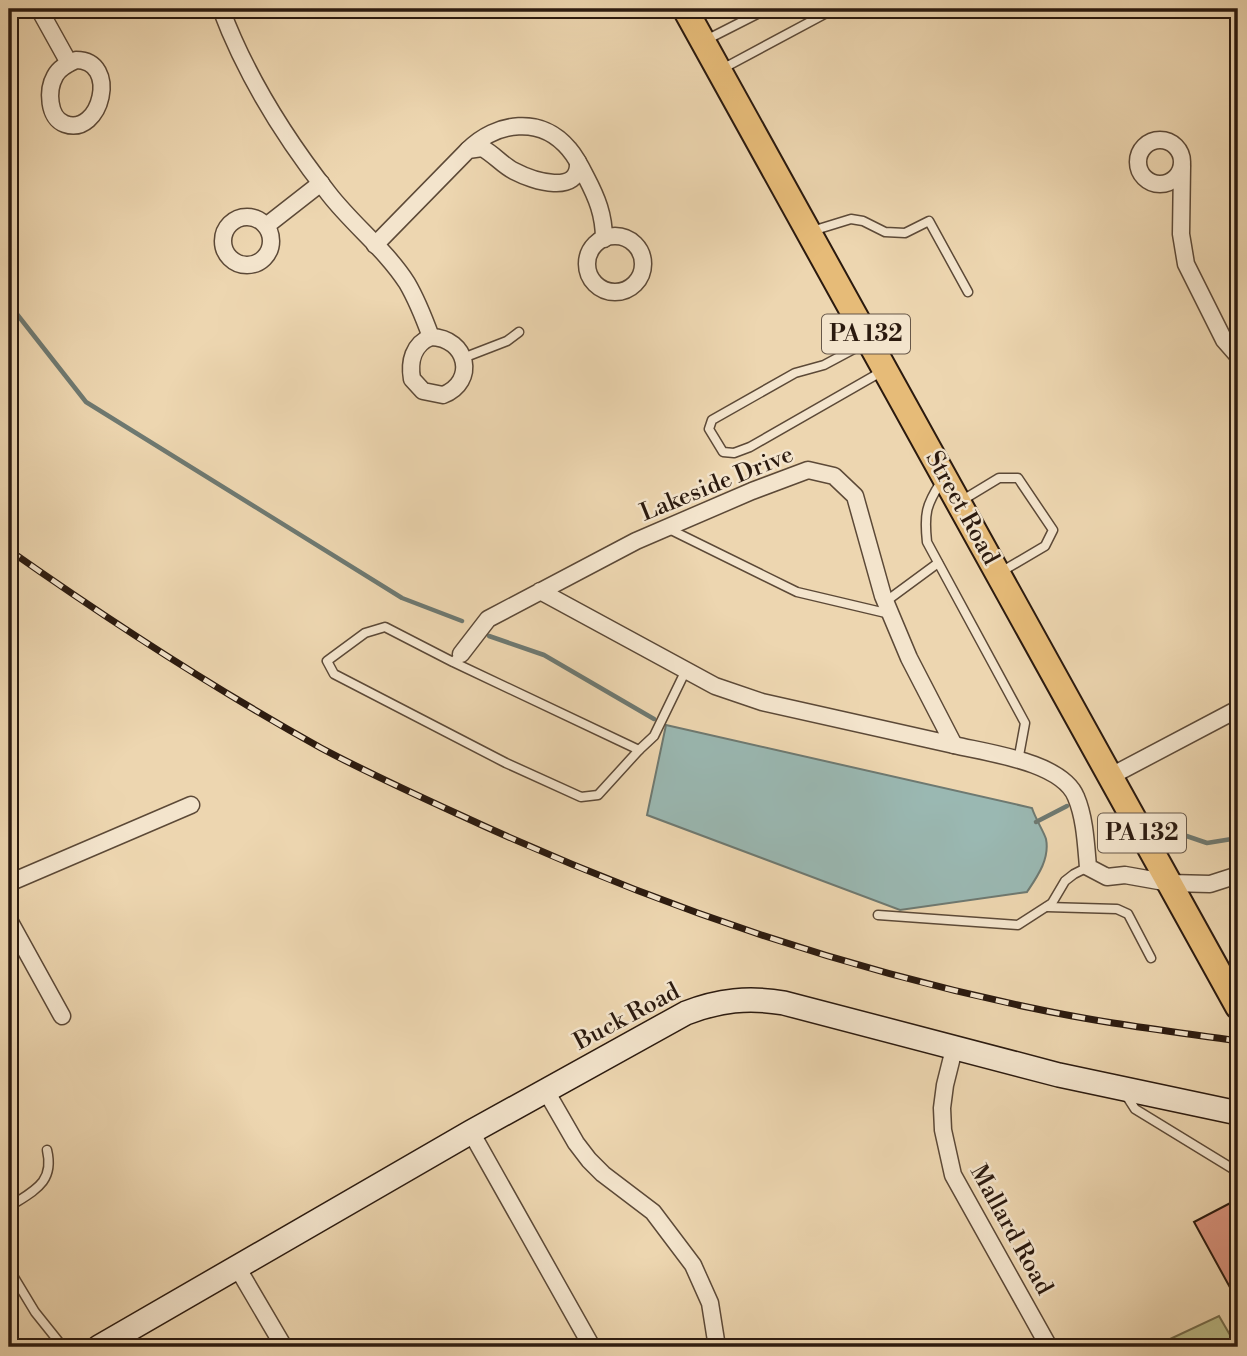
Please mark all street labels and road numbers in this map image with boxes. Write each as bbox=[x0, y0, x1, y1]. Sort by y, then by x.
road number: PA 132 bbox=[822, 314, 910, 354]
street label: Lakeside Drive bbox=[636, 440, 798, 528]
street label: Street Road bbox=[918, 446, 1006, 571]
road number: PA 132 bbox=[1098, 814, 1186, 852]
street label: Buck Road bbox=[568, 976, 685, 1058]
street label: Mallard Road bbox=[963, 1160, 1059, 1301]

